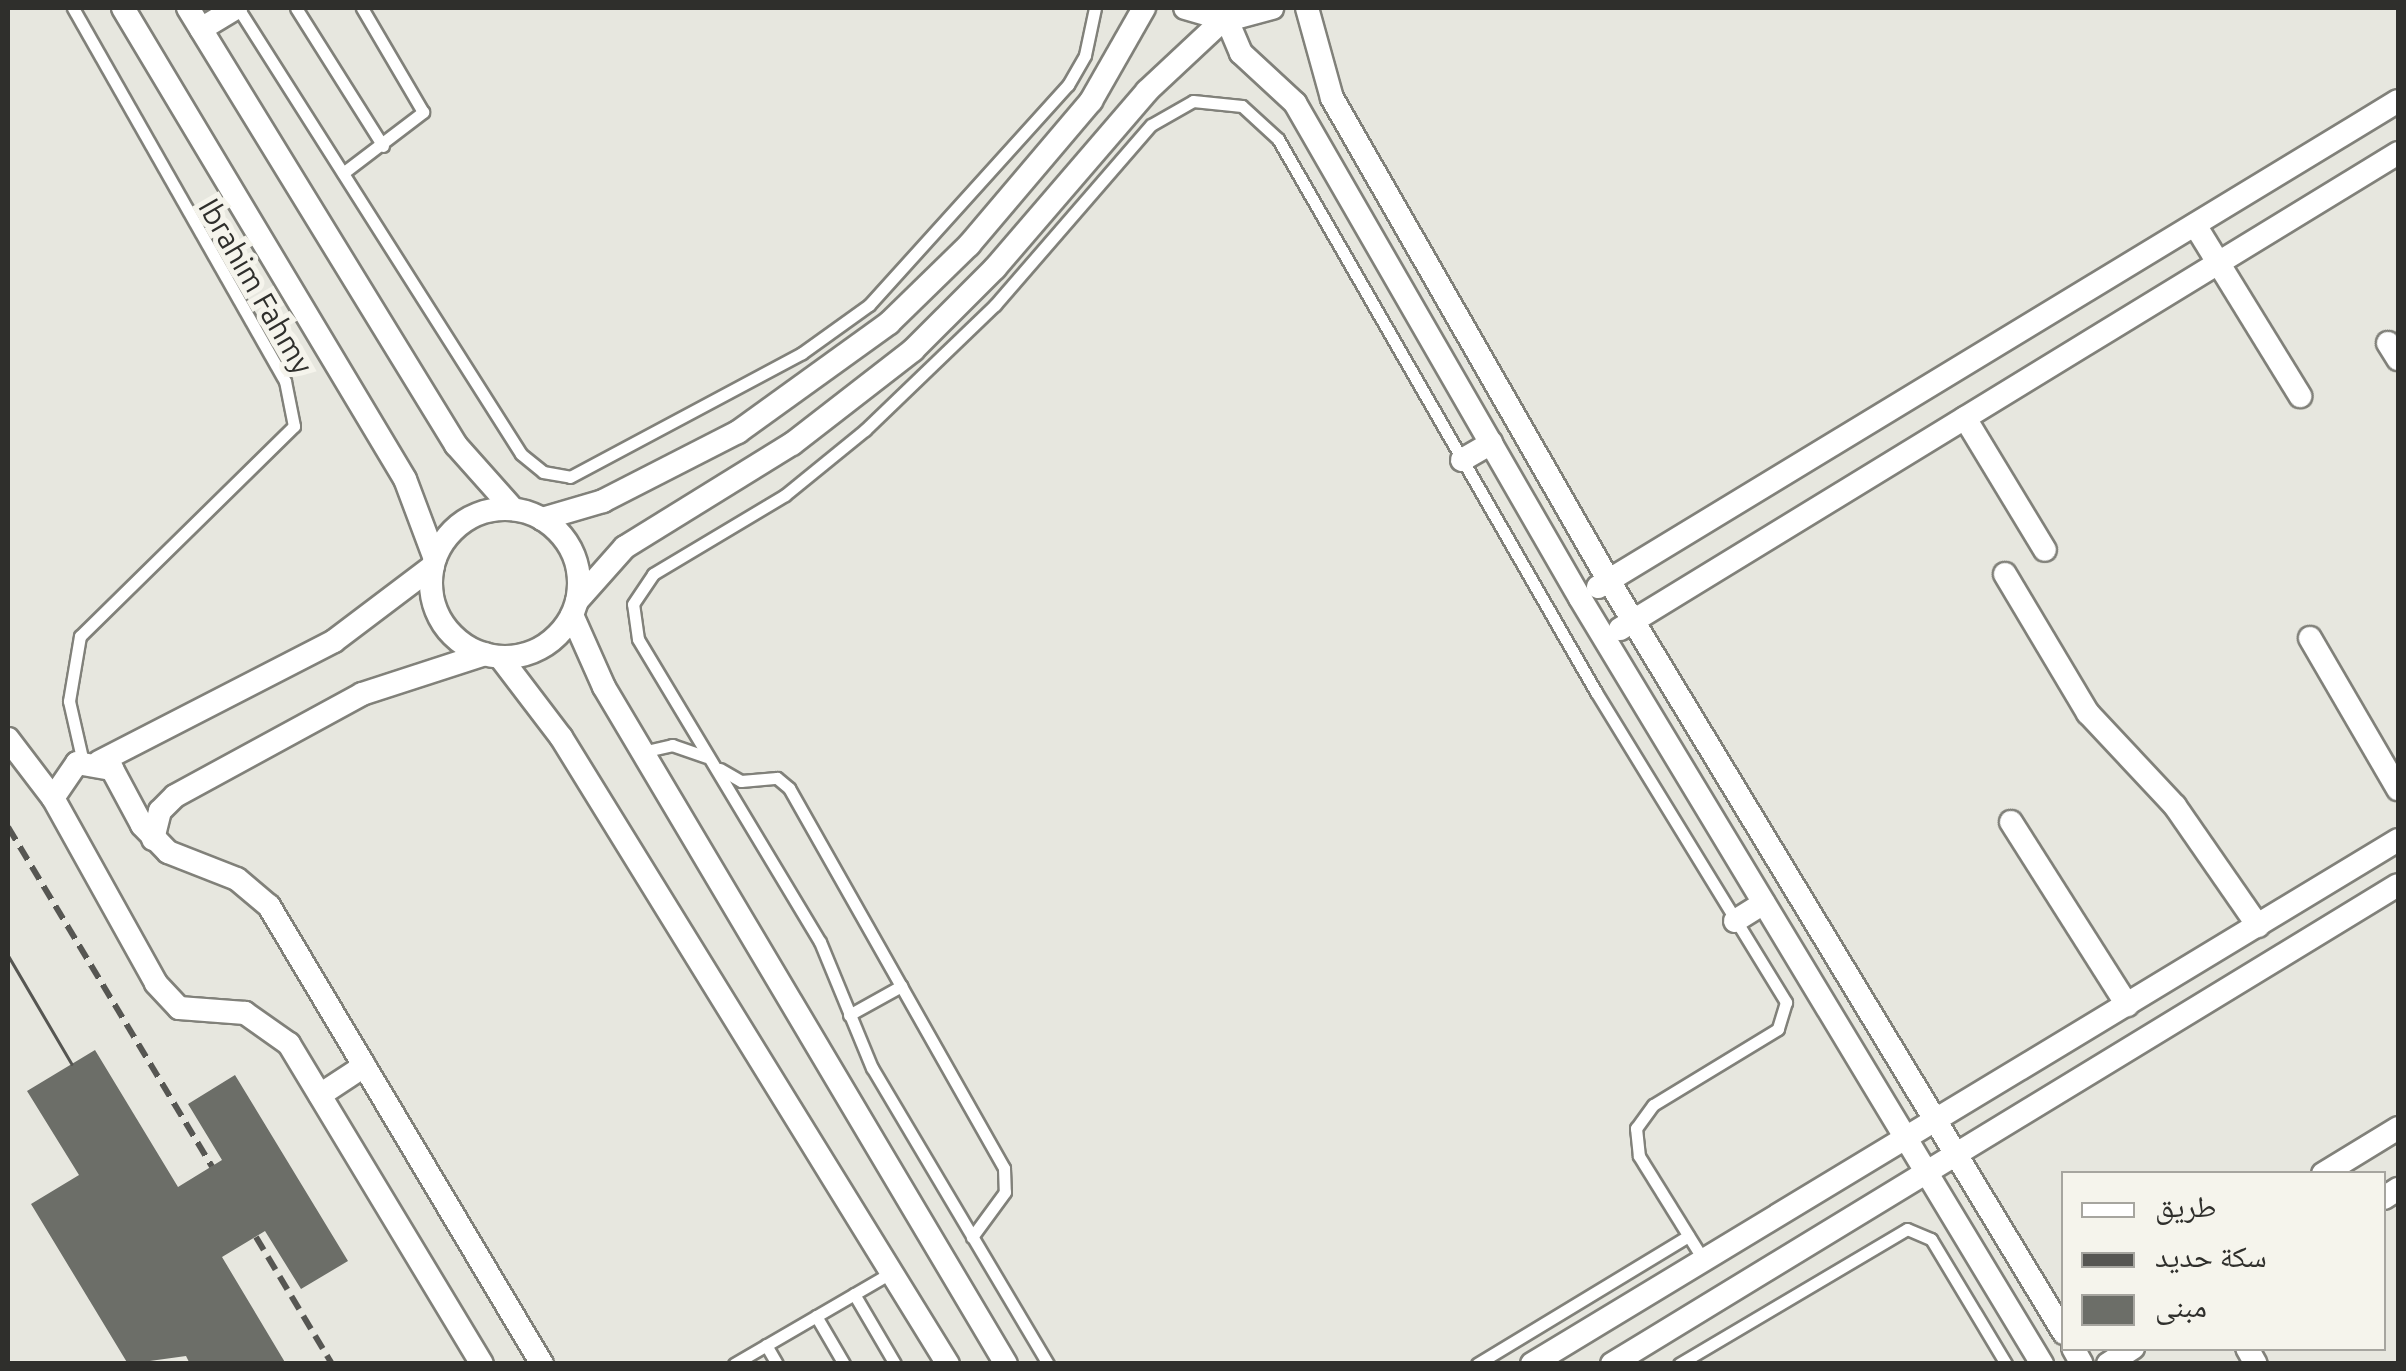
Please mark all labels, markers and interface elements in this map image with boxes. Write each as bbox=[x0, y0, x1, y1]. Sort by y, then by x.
street label: Ibrahim Fahmy bbox=[191, 192, 321, 380]
legend bbox=[2061, 1171, 2386, 1351]
text: طريق bbox=[2155, 1189, 2216, 1223]
text: سكة حديد bbox=[2155, 1239, 2267, 1273]
text: مبنى bbox=[2155, 1289, 2207, 1323]

